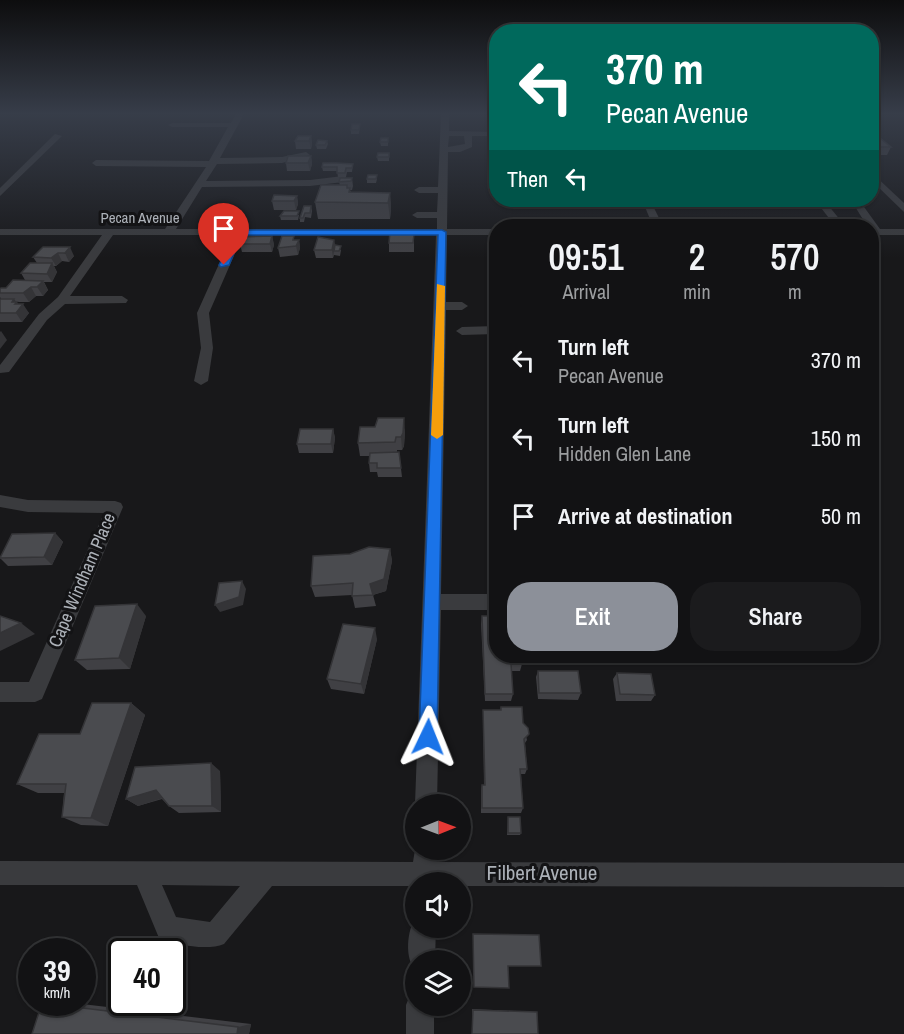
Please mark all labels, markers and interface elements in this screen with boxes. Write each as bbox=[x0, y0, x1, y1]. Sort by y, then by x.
text: 370 m bbox=[606, 41, 704, 97]
icon: left bbox=[507, 48, 585, 126]
text: Pecan Avenue bbox=[606, 95, 748, 131]
icon: left bbox=[560, 162, 593, 195]
text: Then bbox=[507, 164, 548, 194]
pin bbox=[198, 203, 249, 265]
street label: Pecan Avenue bbox=[100, 207, 180, 228]
icon: arrive bbox=[207, 212, 240, 245]
text: 09:51 bbox=[549, 233, 624, 281]
text: 2 bbox=[689, 233, 705, 281]
text: 570 bbox=[770, 233, 819, 281]
text: Arrival bbox=[562, 278, 610, 305]
text: min bbox=[683, 278, 711, 305]
text: m bbox=[788, 278, 802, 305]
text: Turn left bbox=[558, 332, 629, 362]
icon: left bbox=[507, 344, 540, 377]
text: 370 m bbox=[811, 345, 861, 375]
text: Pecan Avenue bbox=[558, 362, 664, 389]
text: Turn left bbox=[558, 410, 629, 440]
icon: left bbox=[507, 422, 540, 455]
text: 150 m bbox=[811, 423, 861, 453]
text: Hidden Glen Lane bbox=[558, 440, 691, 467]
icon: arrive bbox=[507, 500, 540, 533]
text: Arrive at destination bbox=[558, 501, 732, 531]
text: 50 m bbox=[821, 501, 861, 531]
street label: Cape Windham Place bbox=[42, 509, 121, 651]
button: Exit bbox=[507, 582, 678, 651]
button: Share bbox=[690, 582, 861, 651]
position arrow bbox=[396, 705, 460, 769]
north arrow bbox=[405, 794, 471, 860]
map controls bbox=[405, 794, 471, 1016]
street label: Filbert Avenue bbox=[487, 858, 597, 887]
button: sound bbox=[405, 872, 471, 938]
speed limit sign: 40 bbox=[108, 938, 186, 1016]
text: 39 bbox=[43, 950, 71, 990]
button: layers bbox=[405, 950, 471, 1016]
text: km/h bbox=[44, 982, 70, 1003]

